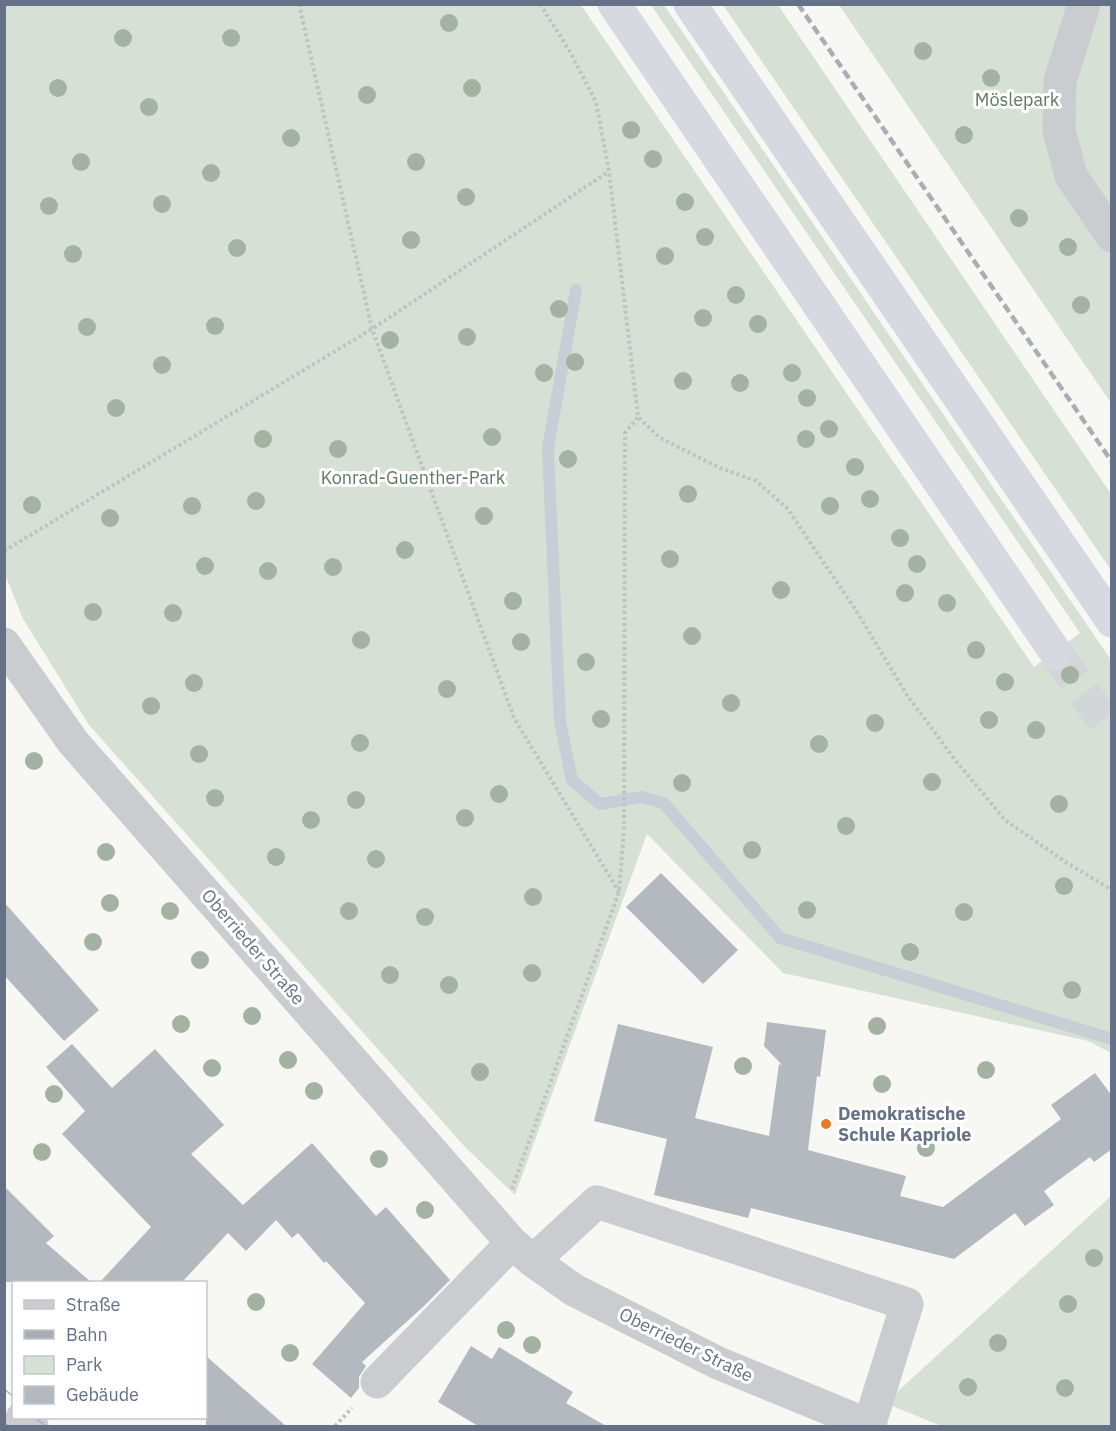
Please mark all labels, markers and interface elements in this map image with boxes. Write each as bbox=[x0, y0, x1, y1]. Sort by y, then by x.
park label: Möslepark bbox=[975, 88, 1060, 111]
park label: Konrad-Guenther-Park bbox=[321, 466, 506, 489]
street label: Oberrieder Straße bbox=[197, 884, 310, 1009]
place label: Demokratische Schule Kapriole bbox=[838, 1102, 972, 1146]
marker: Demokratische Schule Kapriole bbox=[819, 1117, 833, 1131]
legend bbox=[12, 1281, 207, 1419]
text: Straße bbox=[66, 1293, 120, 1316]
street label: Oberrieder Straße bbox=[615, 1302, 757, 1387]
text: Bahn bbox=[66, 1323, 108, 1346]
text: Park bbox=[66, 1353, 103, 1376]
text: Gebäude bbox=[66, 1383, 139, 1406]

